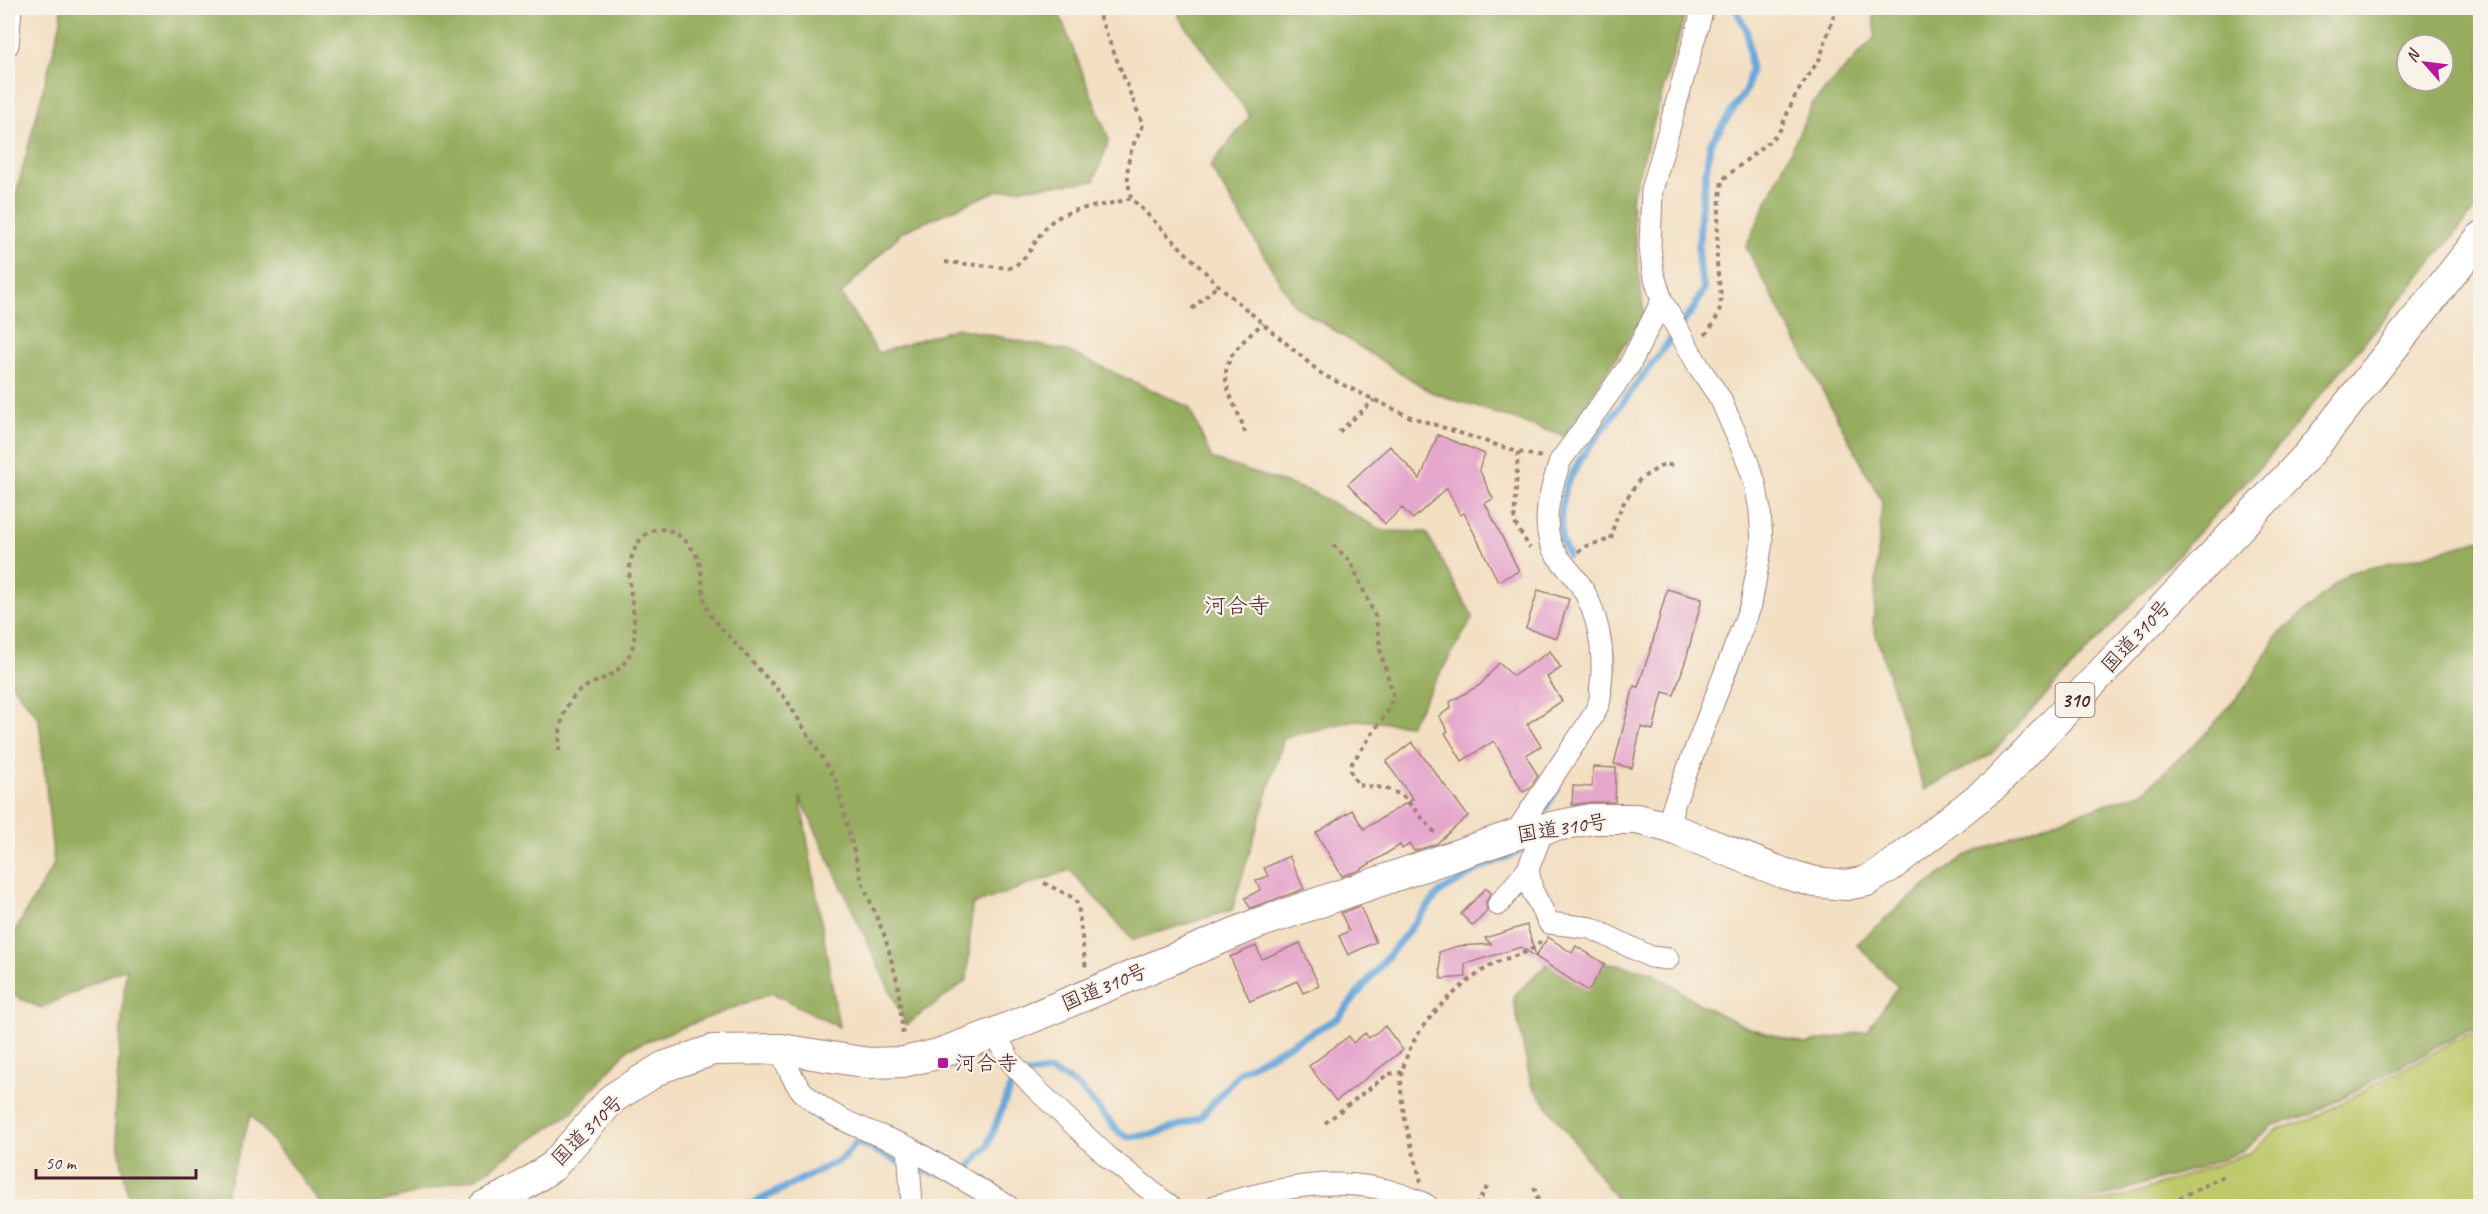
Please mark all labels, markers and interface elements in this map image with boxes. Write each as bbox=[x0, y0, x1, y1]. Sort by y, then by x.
north arrow bbox=[2395, 33, 2455, 93]
text: N bbox=[2401, 45, 2425, 65]
district label: 河合寺 bbox=[1204, 592, 1270, 620]
street label: 国道310号 bbox=[2095, 594, 2177, 678]
road number: 310 bbox=[2056, 683, 2094, 717]
street label: 国道310号 bbox=[1515, 808, 1609, 848]
street label: 国道310号 bbox=[1057, 957, 1151, 1017]
place label: 河合寺 bbox=[955, 1050, 1018, 1076]
marker: 河合寺 bbox=[936, 1056, 950, 1070]
street label: 国道310号 bbox=[546, 1089, 628, 1171]
scale bar bbox=[36, 1142, 196, 1180]
text: 50 m bbox=[45, 1152, 78, 1174]

